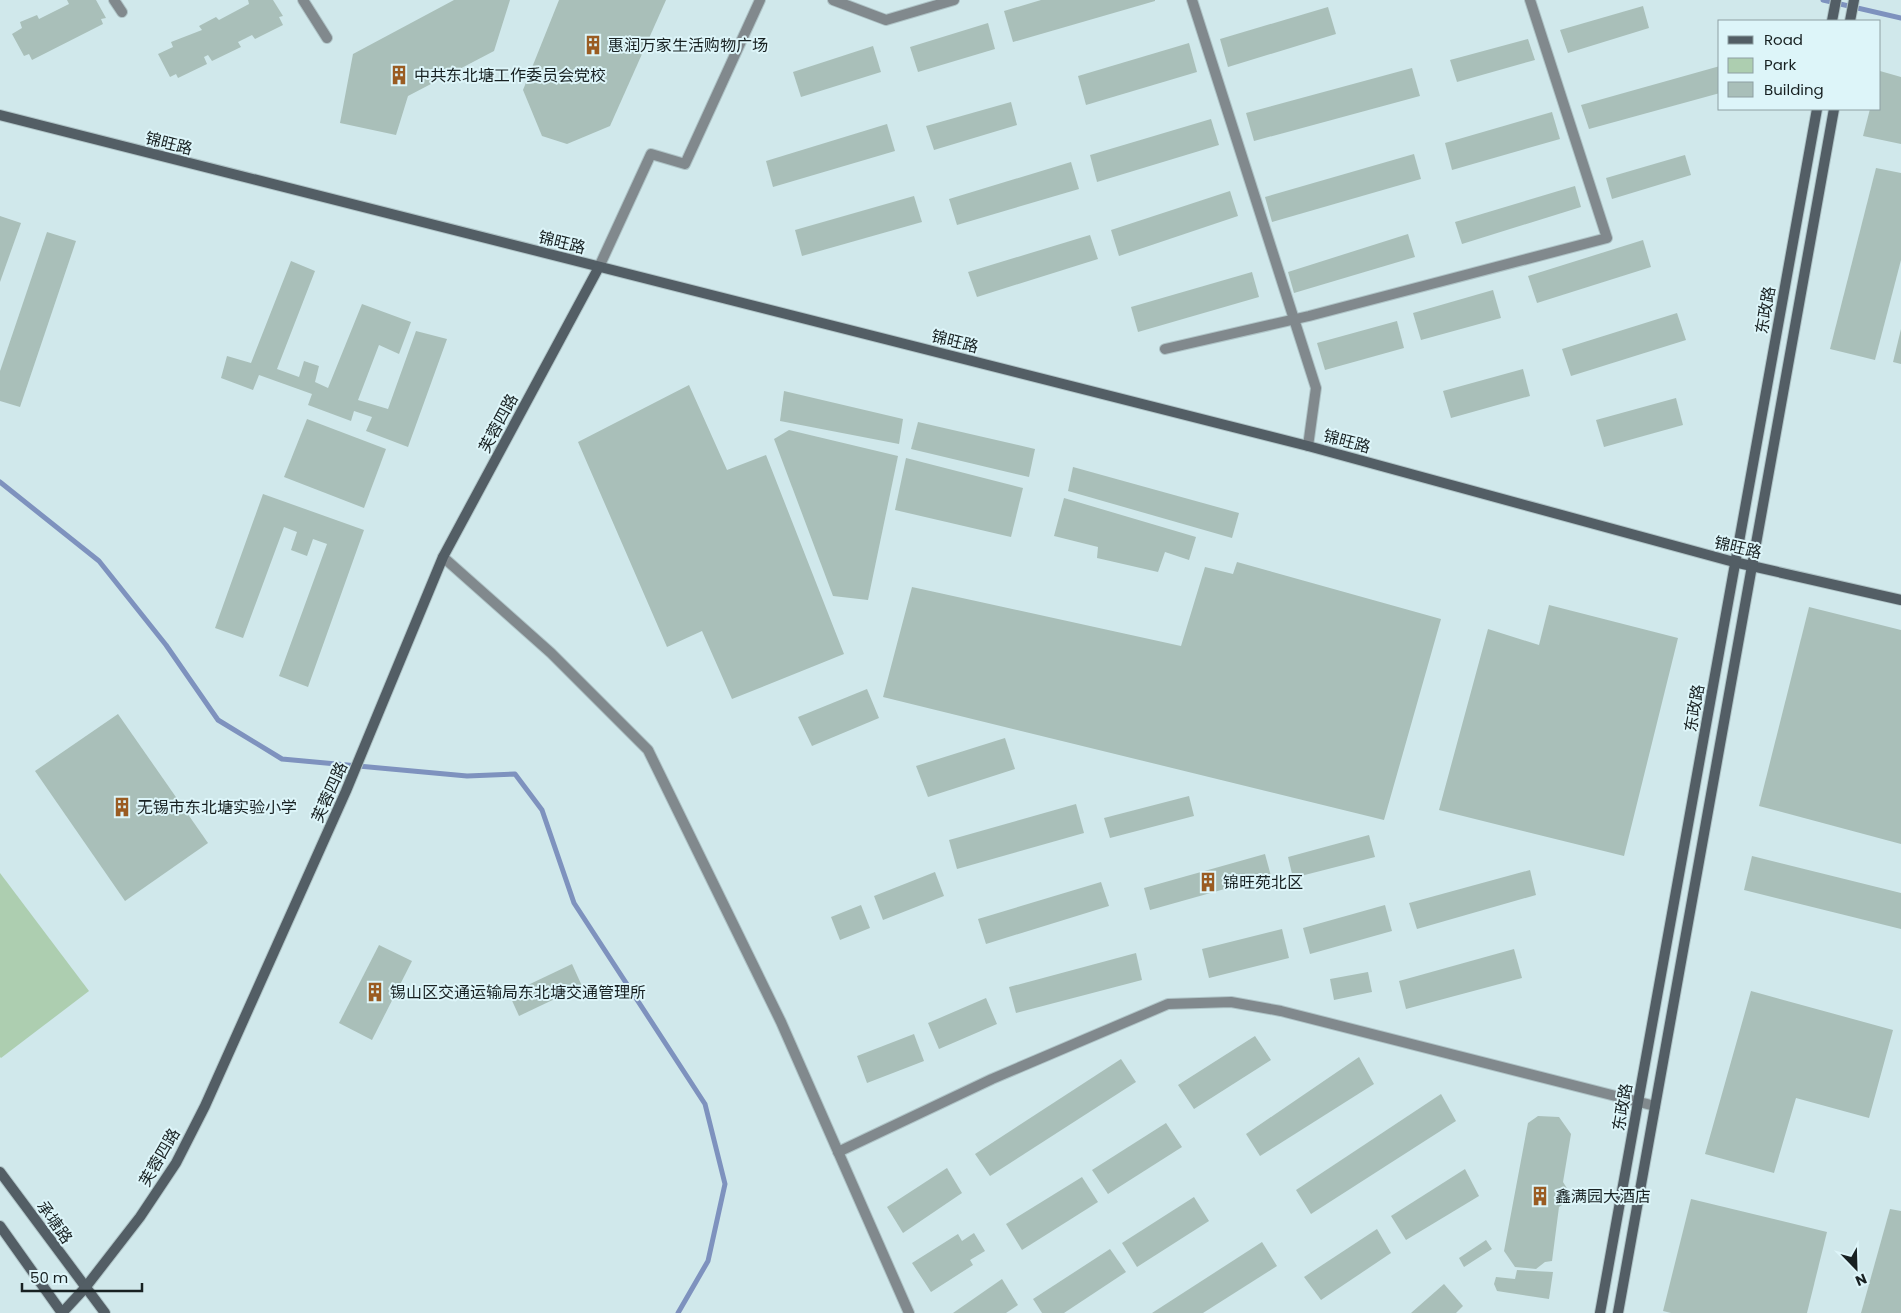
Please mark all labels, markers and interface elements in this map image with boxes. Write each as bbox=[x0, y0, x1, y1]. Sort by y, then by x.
legend bbox=[1718, 20, 1881, 110]
text: Road bbox=[1764, 29, 1803, 50]
building icon: 惠润万家生活购物广场 bbox=[582, 34, 604, 56]
place label: 惠润万家生活购物广场 bbox=[608, 34, 768, 57]
text: Park bbox=[1764, 54, 1796, 75]
building icon: 中共东北塘工作委员会党校 bbox=[388, 64, 410, 86]
place label: 中共东北塘工作委员会党校 bbox=[414, 64, 606, 87]
text: Building bbox=[1764, 79, 1824, 100]
street label: 锦旺路 bbox=[143, 127, 195, 160]
street label: 锦旺路 bbox=[536, 226, 588, 259]
street label: 东政路 bbox=[1750, 284, 1781, 336]
street label: 锦旺路 bbox=[929, 325, 981, 358]
street label: 芙蓉四路 bbox=[473, 390, 524, 457]
street label: 锦旺路 bbox=[1321, 424, 1373, 459]
street label: 锦旺路 bbox=[1712, 531, 1764, 564]
street label: 东政路 bbox=[1679, 682, 1710, 734]
street label: 芙蓉四路 bbox=[306, 758, 353, 826]
building icon: 无锡市东北塘实验小学 bbox=[111, 796, 133, 818]
place label: 无锡市东北塘实验小学 bbox=[137, 796, 297, 819]
building icon: 锦旺苑北区 bbox=[1197, 871, 1219, 893]
place label: 锦旺苑北区 bbox=[1223, 871, 1303, 894]
building icon: 锡山区交通运输局东北塘交通管理所 bbox=[364, 981, 386, 1003]
place label: 锡山区交通运输局东北塘交通管理所 bbox=[390, 981, 646, 1004]
street label: 东政路 bbox=[1607, 1081, 1638, 1133]
street label: 芙蓉四路 bbox=[133, 1124, 185, 1191]
building icon: 鑫满园大酒店 bbox=[1529, 1185, 1551, 1207]
place label: 鑫满园大酒店 bbox=[1555, 1185, 1651, 1208]
street label: 承塘路 bbox=[31, 1196, 78, 1248]
north arrow bbox=[1831, 1243, 1881, 1293]
scale bar bbox=[22, 1260, 142, 1292]
text: 50 m bbox=[30, 1267, 68, 1288]
text: N bbox=[1852, 1269, 1870, 1291]

